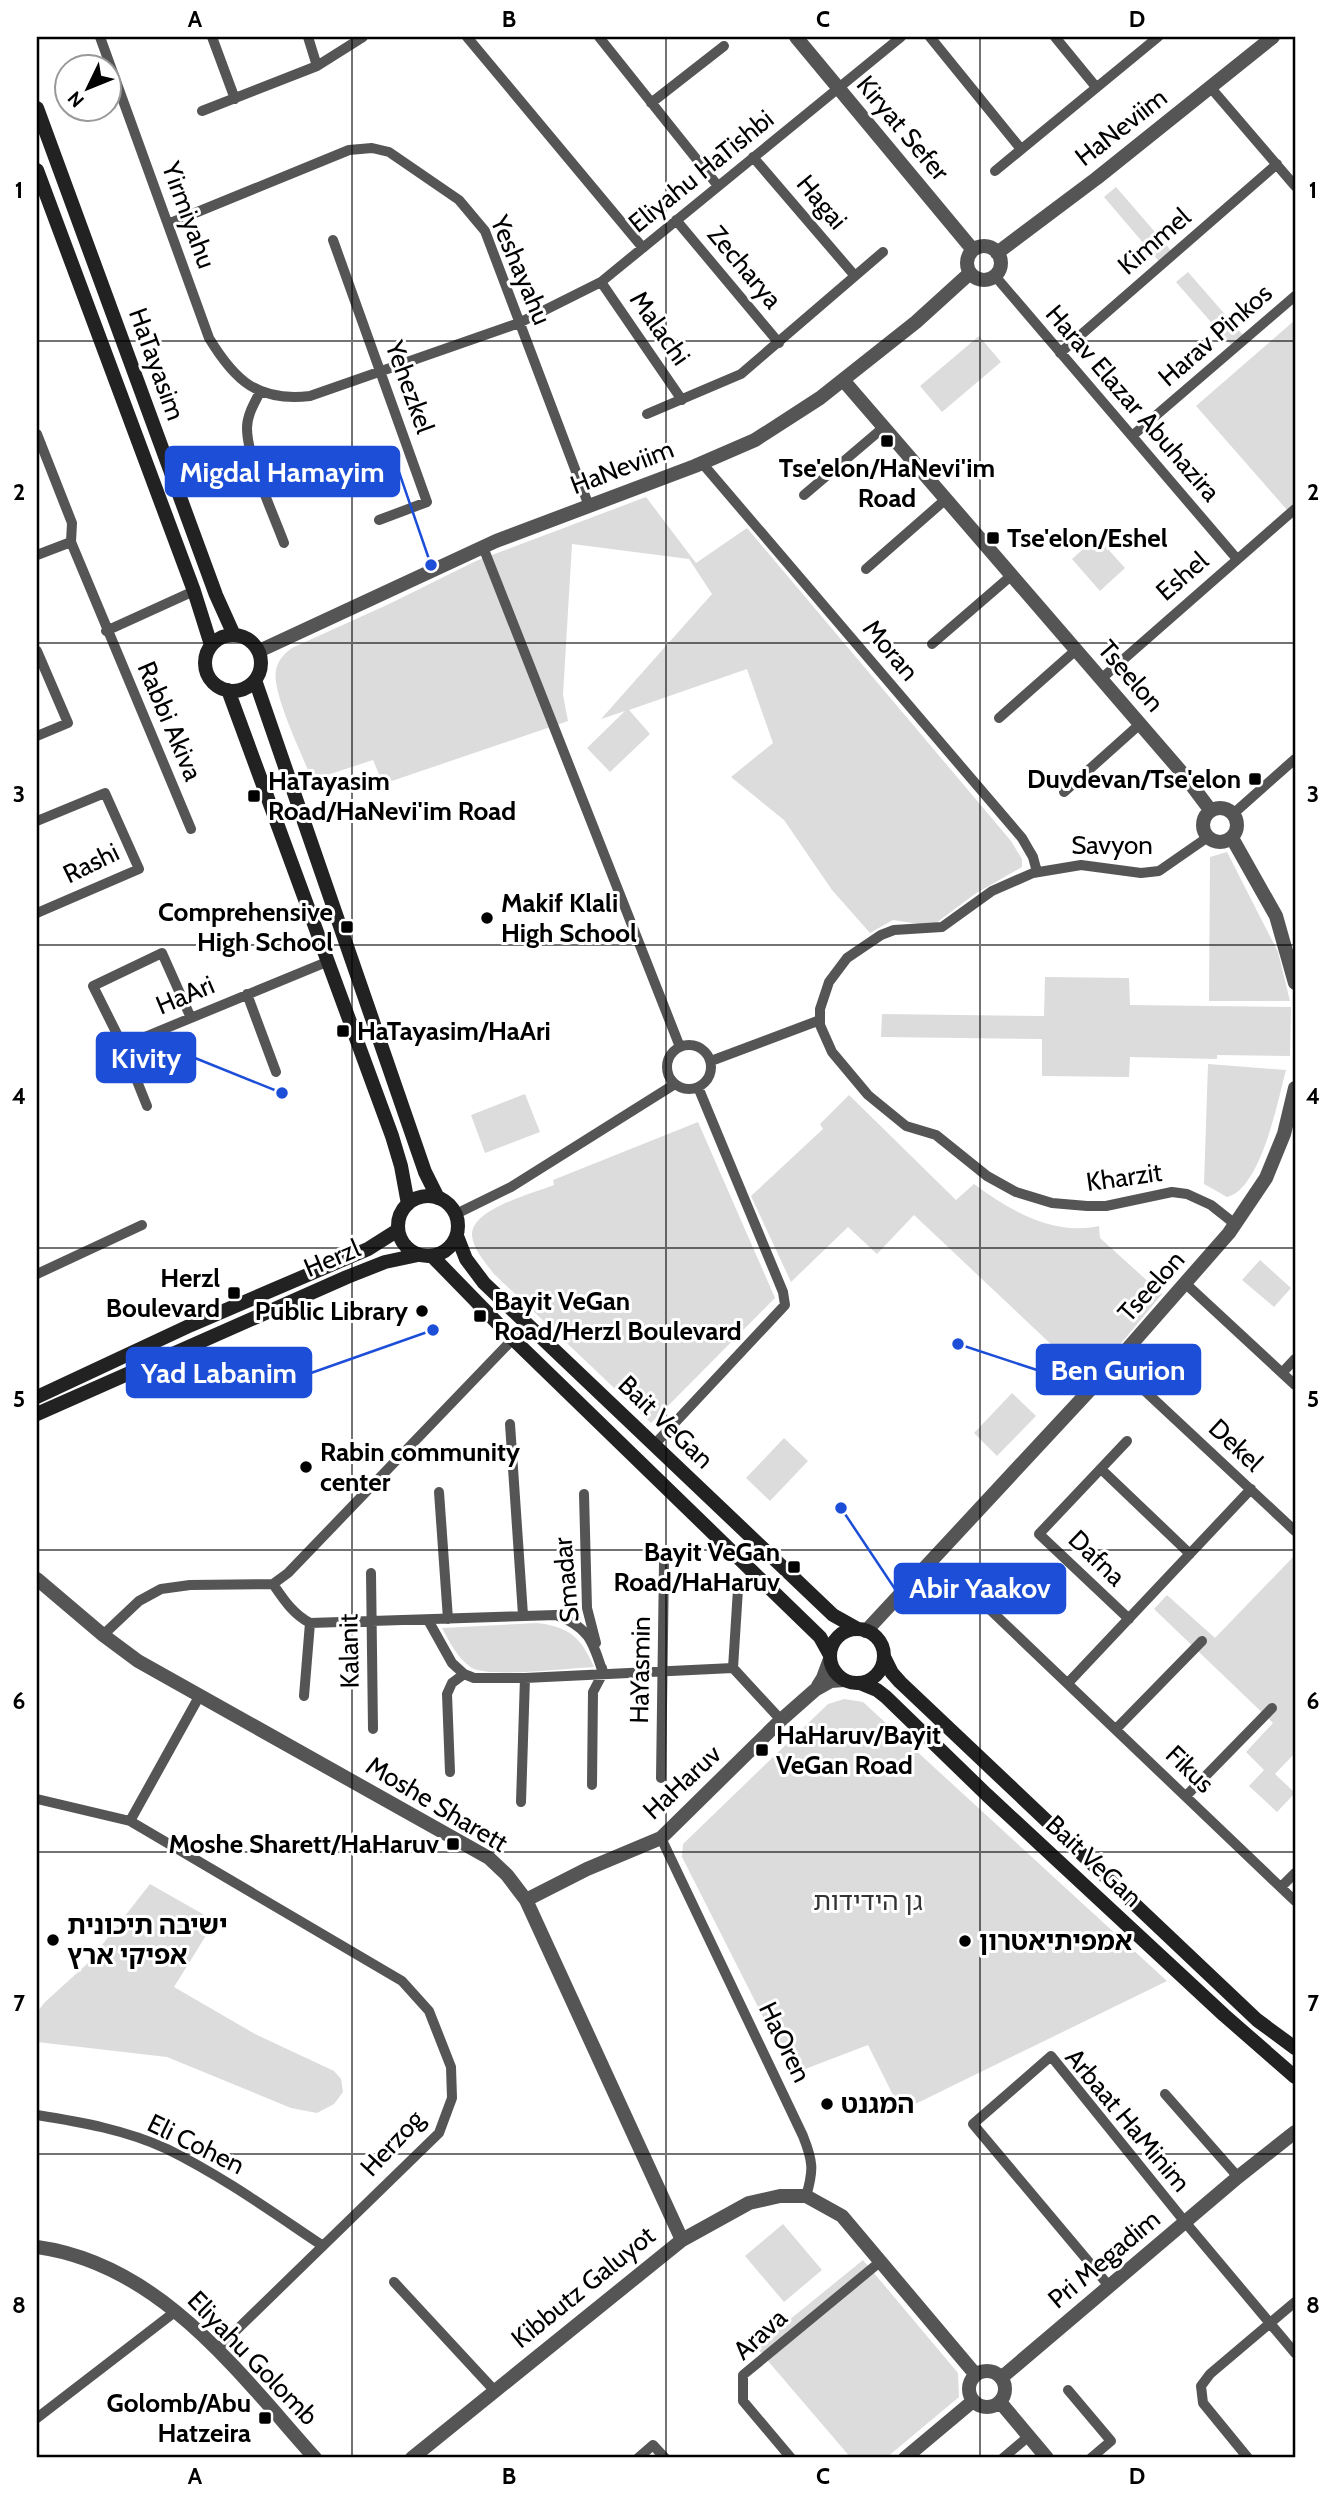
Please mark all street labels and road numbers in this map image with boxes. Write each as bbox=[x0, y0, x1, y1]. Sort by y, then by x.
street label: Kiryat Sefer bbox=[850, 69, 957, 188]
street label: HaNeviim bbox=[1069, 81, 1173, 173]
street label: Eliyahu HaTishbi bbox=[622, 103, 780, 239]
street label: Yirmiyahu bbox=[155, 156, 223, 273]
street label: Hagai bbox=[790, 168, 854, 236]
street label: Kimmel bbox=[1111, 201, 1197, 281]
street label: Yeshayahu bbox=[483, 210, 558, 330]
street label: Zecharya bbox=[701, 219, 789, 316]
street label: Harav Pinkos bbox=[1152, 277, 1279, 393]
street label: Malachi bbox=[623, 285, 697, 371]
street label: Harav Elazar Abuhazira bbox=[1039, 298, 1227, 508]
street label: HaTayasim bbox=[122, 303, 192, 425]
street label: Yehezkel bbox=[378, 335, 441, 438]
street label: HaNeviim bbox=[566, 433, 678, 501]
street label: Eshel bbox=[1149, 545, 1215, 607]
street label: Moran bbox=[856, 613, 926, 687]
street label: Tseelon bbox=[1091, 634, 1171, 718]
street label: Rabbi Akiva bbox=[131, 657, 210, 786]
street label: Savyon bbox=[1071, 829, 1153, 861]
street label: Rashi bbox=[58, 836, 124, 890]
street label: HaAri bbox=[151, 968, 219, 1022]
street label: Kharzit bbox=[1084, 1156, 1164, 1198]
street label: Herzl bbox=[299, 1232, 365, 1284]
street label: Tseelon bbox=[1111, 1244, 1191, 1328]
street label: Bait VeGan bbox=[612, 1369, 720, 1475]
street label: Dekel bbox=[1202, 1412, 1270, 1478]
street label: Dafna bbox=[1062, 1523, 1132, 1593]
street label: Smadar bbox=[546, 1535, 586, 1624]
street label: Kalanit bbox=[332, 1613, 366, 1689]
street label: HaYasmin bbox=[623, 1616, 657, 1724]
street label: HaHaruv bbox=[636, 1738, 728, 1826]
street label: Fikus bbox=[1159, 1738, 1221, 1800]
street label: Moshe Sharett bbox=[360, 1749, 514, 1859]
street label: Bait VeGan bbox=[1039, 1808, 1149, 1914]
street label: HaOren bbox=[752, 1996, 818, 2088]
street label: Arbaat HaMinim bbox=[1059, 2042, 1197, 2198]
street label: Herzog bbox=[353, 2103, 431, 2183]
street label: Eli Cohen bbox=[142, 2107, 250, 2181]
street label: Pri Megadim bbox=[1041, 2203, 1167, 2315]
street label: Kibbutz Galuyot bbox=[505, 2219, 662, 2355]
street label: Eliyahu Golomb bbox=[181, 2284, 325, 2432]
street label: Arava bbox=[727, 2301, 794, 2366]

